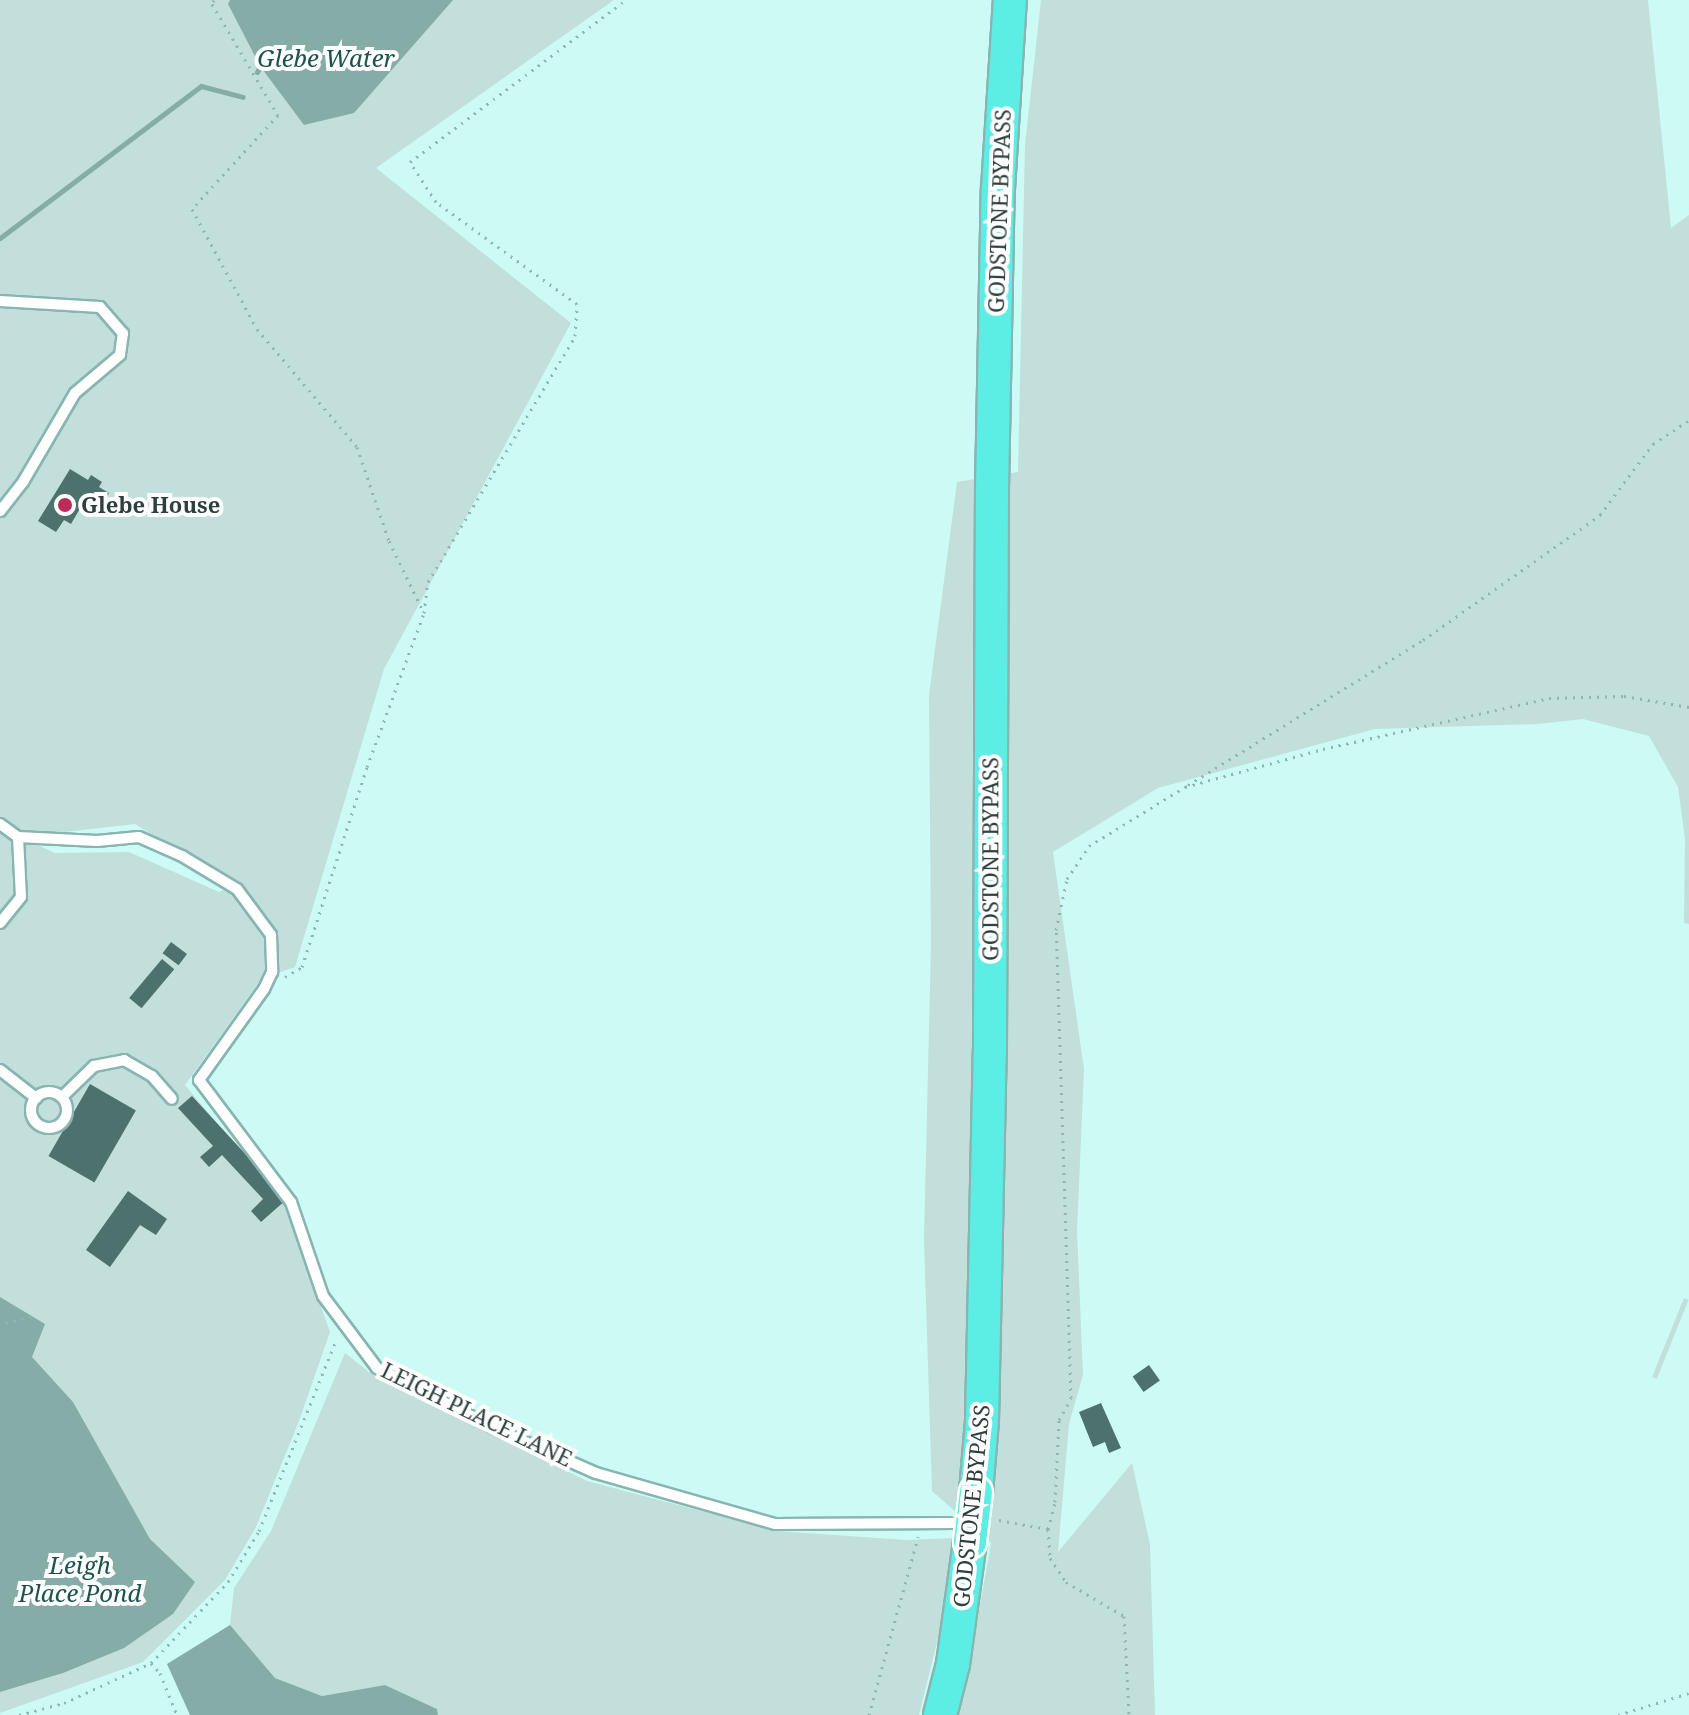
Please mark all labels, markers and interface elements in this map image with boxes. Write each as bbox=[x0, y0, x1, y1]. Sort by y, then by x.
water label: Glebe Water bbox=[257, 44, 395, 72]
street label: GODSTONE BYPASS bbox=[982, 109, 1016, 313]
place label: Glebe House bbox=[81, 492, 220, 518]
marker: Glebe House bbox=[56, 496, 74, 514]
street label: GODSTONE BYPASS bbox=[977, 757, 1003, 961]
street label: LEIGH PLACE LANE bbox=[377, 1356, 577, 1472]
street label: GODSTONE BYPASS bbox=[947, 1403, 995, 1609]
water label: Leigh Place Pond bbox=[19, 1551, 141, 1607]

